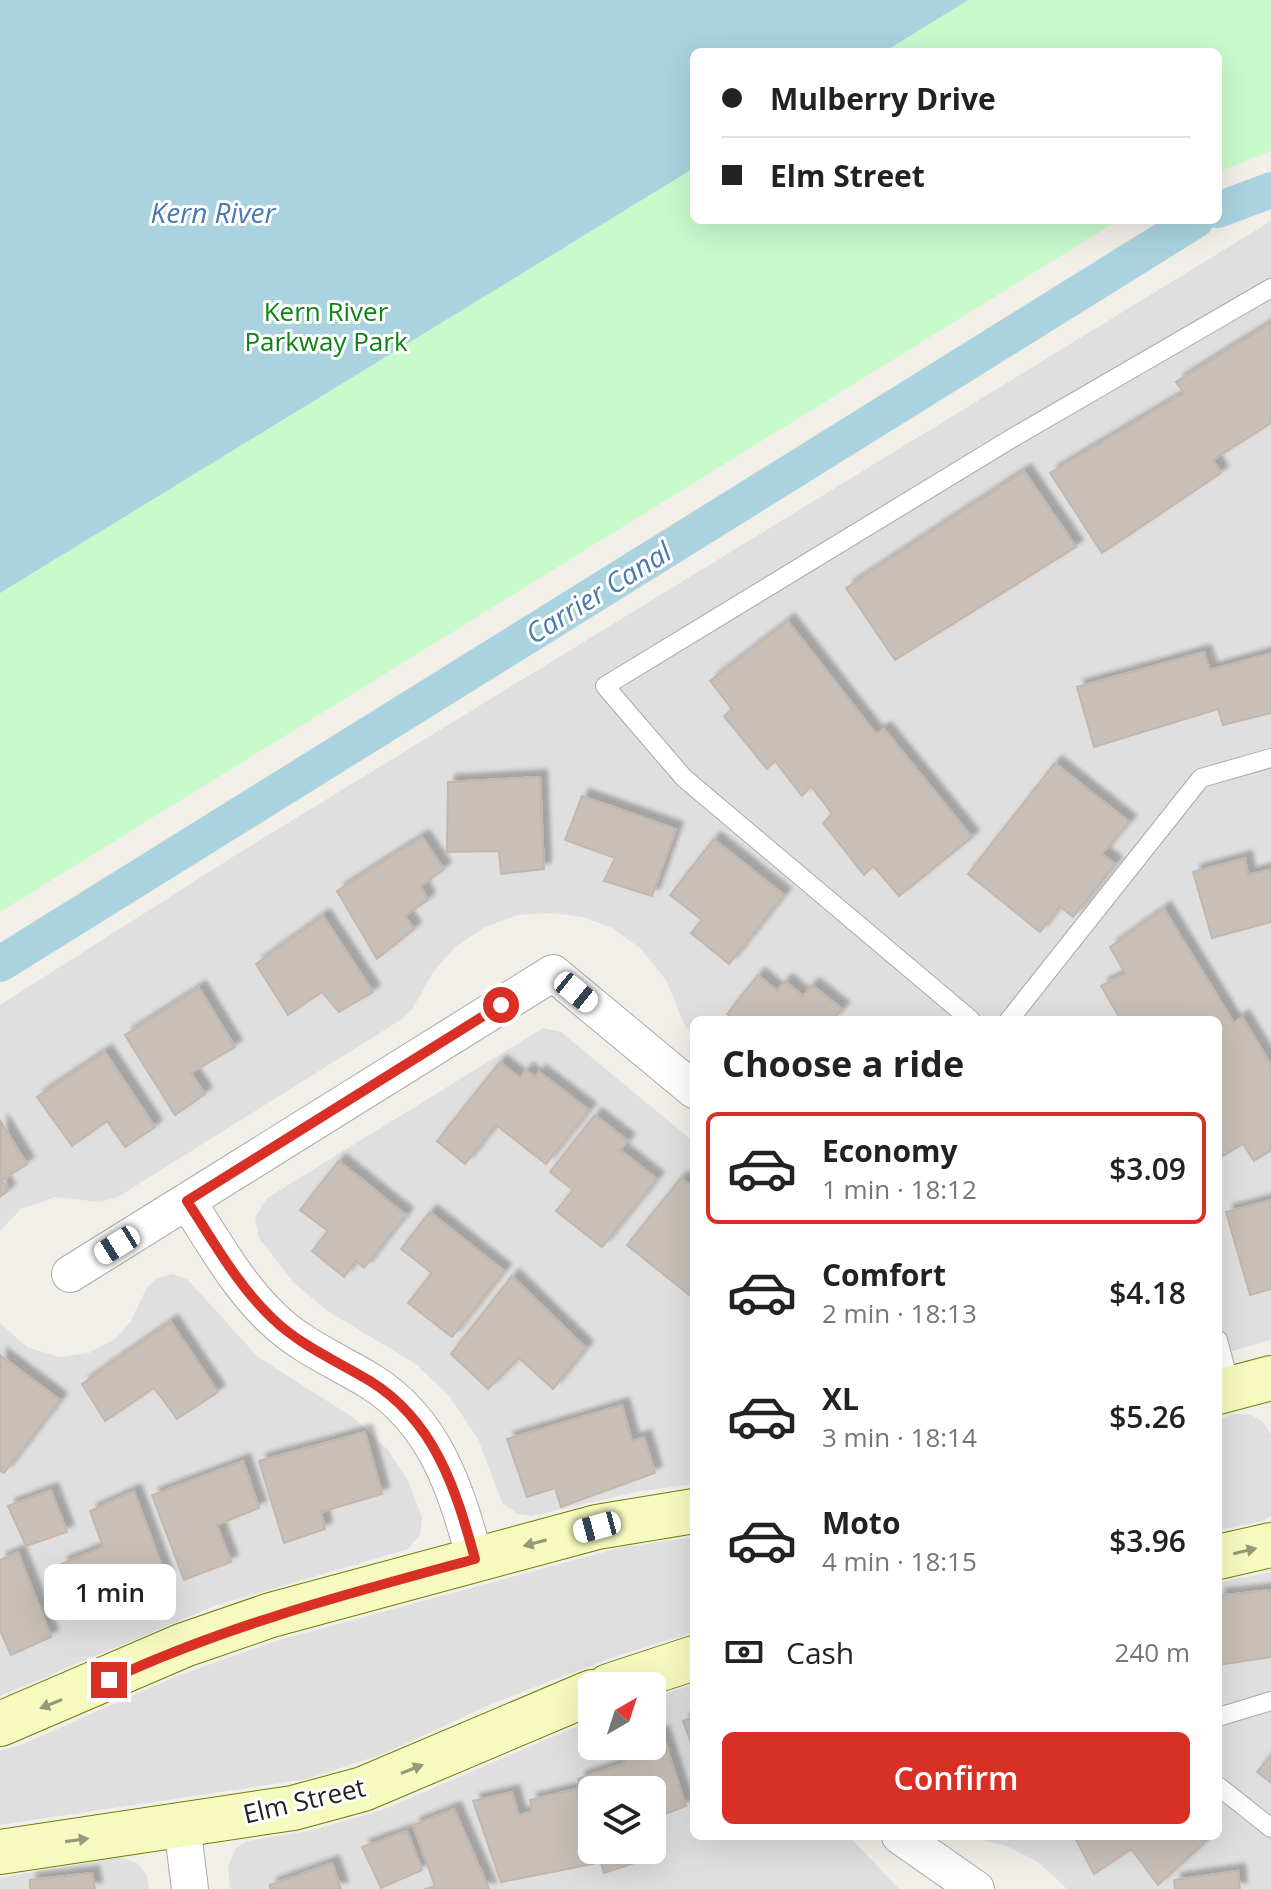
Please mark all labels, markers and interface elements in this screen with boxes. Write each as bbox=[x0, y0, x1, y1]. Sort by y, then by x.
text: Mulberry Drive bbox=[770, 78, 996, 119]
text: Elm Street bbox=[770, 155, 925, 196]
water label: Kern River bbox=[150, 193, 276, 231]
park label: Kern River Parkway Park bbox=[244, 293, 408, 359]
water label: Carrier Canal bbox=[518, 532, 679, 652]
car bbox=[550, 968, 602, 1016]
route start bbox=[483, 987, 519, 1023]
text: Choose a ride bbox=[722, 1039, 964, 1088]
text: Economy bbox=[822, 1130, 958, 1171]
icon: car bbox=[726, 1132, 798, 1204]
text: $3.09 bbox=[1109, 1148, 1186, 1189]
text: 1 min · 18:12 bbox=[822, 1171, 977, 1207]
car bbox=[90, 1222, 144, 1268]
text: Comfort bbox=[822, 1254, 946, 1295]
icon: car bbox=[726, 1256, 798, 1328]
text: $4.18 bbox=[1109, 1272, 1186, 1313]
text: 2 min · 18:13 bbox=[822, 1295, 977, 1331]
text: XL bbox=[822, 1378, 859, 1419]
icon: car bbox=[726, 1380, 798, 1452]
text: $5.26 bbox=[1109, 1396, 1186, 1437]
text: 3 min · 18:14 bbox=[822, 1419, 977, 1455]
text: Moto bbox=[822, 1502, 900, 1543]
icon: car bbox=[726, 1504, 798, 1576]
car bbox=[571, 1509, 623, 1545]
text: $3.96 bbox=[1109, 1520, 1186, 1561]
one-way arrow bbox=[523, 1538, 548, 1550]
text: 4 min · 18:15 bbox=[822, 1543, 977, 1579]
one-way arrow bbox=[1232, 1544, 1257, 1557]
callout: 1 min bbox=[43, 1564, 175, 1620]
text: 1 min bbox=[75, 1574, 145, 1610]
icon: cash bbox=[722, 1630, 766, 1674]
text: Cash bbox=[786, 1632, 854, 1673]
text: 240 m bbox=[1115, 1634, 1190, 1670]
route end bbox=[91, 1662, 127, 1698]
north arrow bbox=[578, 1672, 666, 1760]
map controls bbox=[578, 1672, 666, 1864]
one-way arrow bbox=[39, 1698, 63, 1711]
button: Confirm bbox=[722, 1732, 1190, 1824]
one-way arrow bbox=[400, 1762, 424, 1775]
street label: Elm Street bbox=[239, 1768, 369, 1832]
button: layers bbox=[578, 1776, 666, 1864]
one-way arrow bbox=[65, 1833, 90, 1846]

